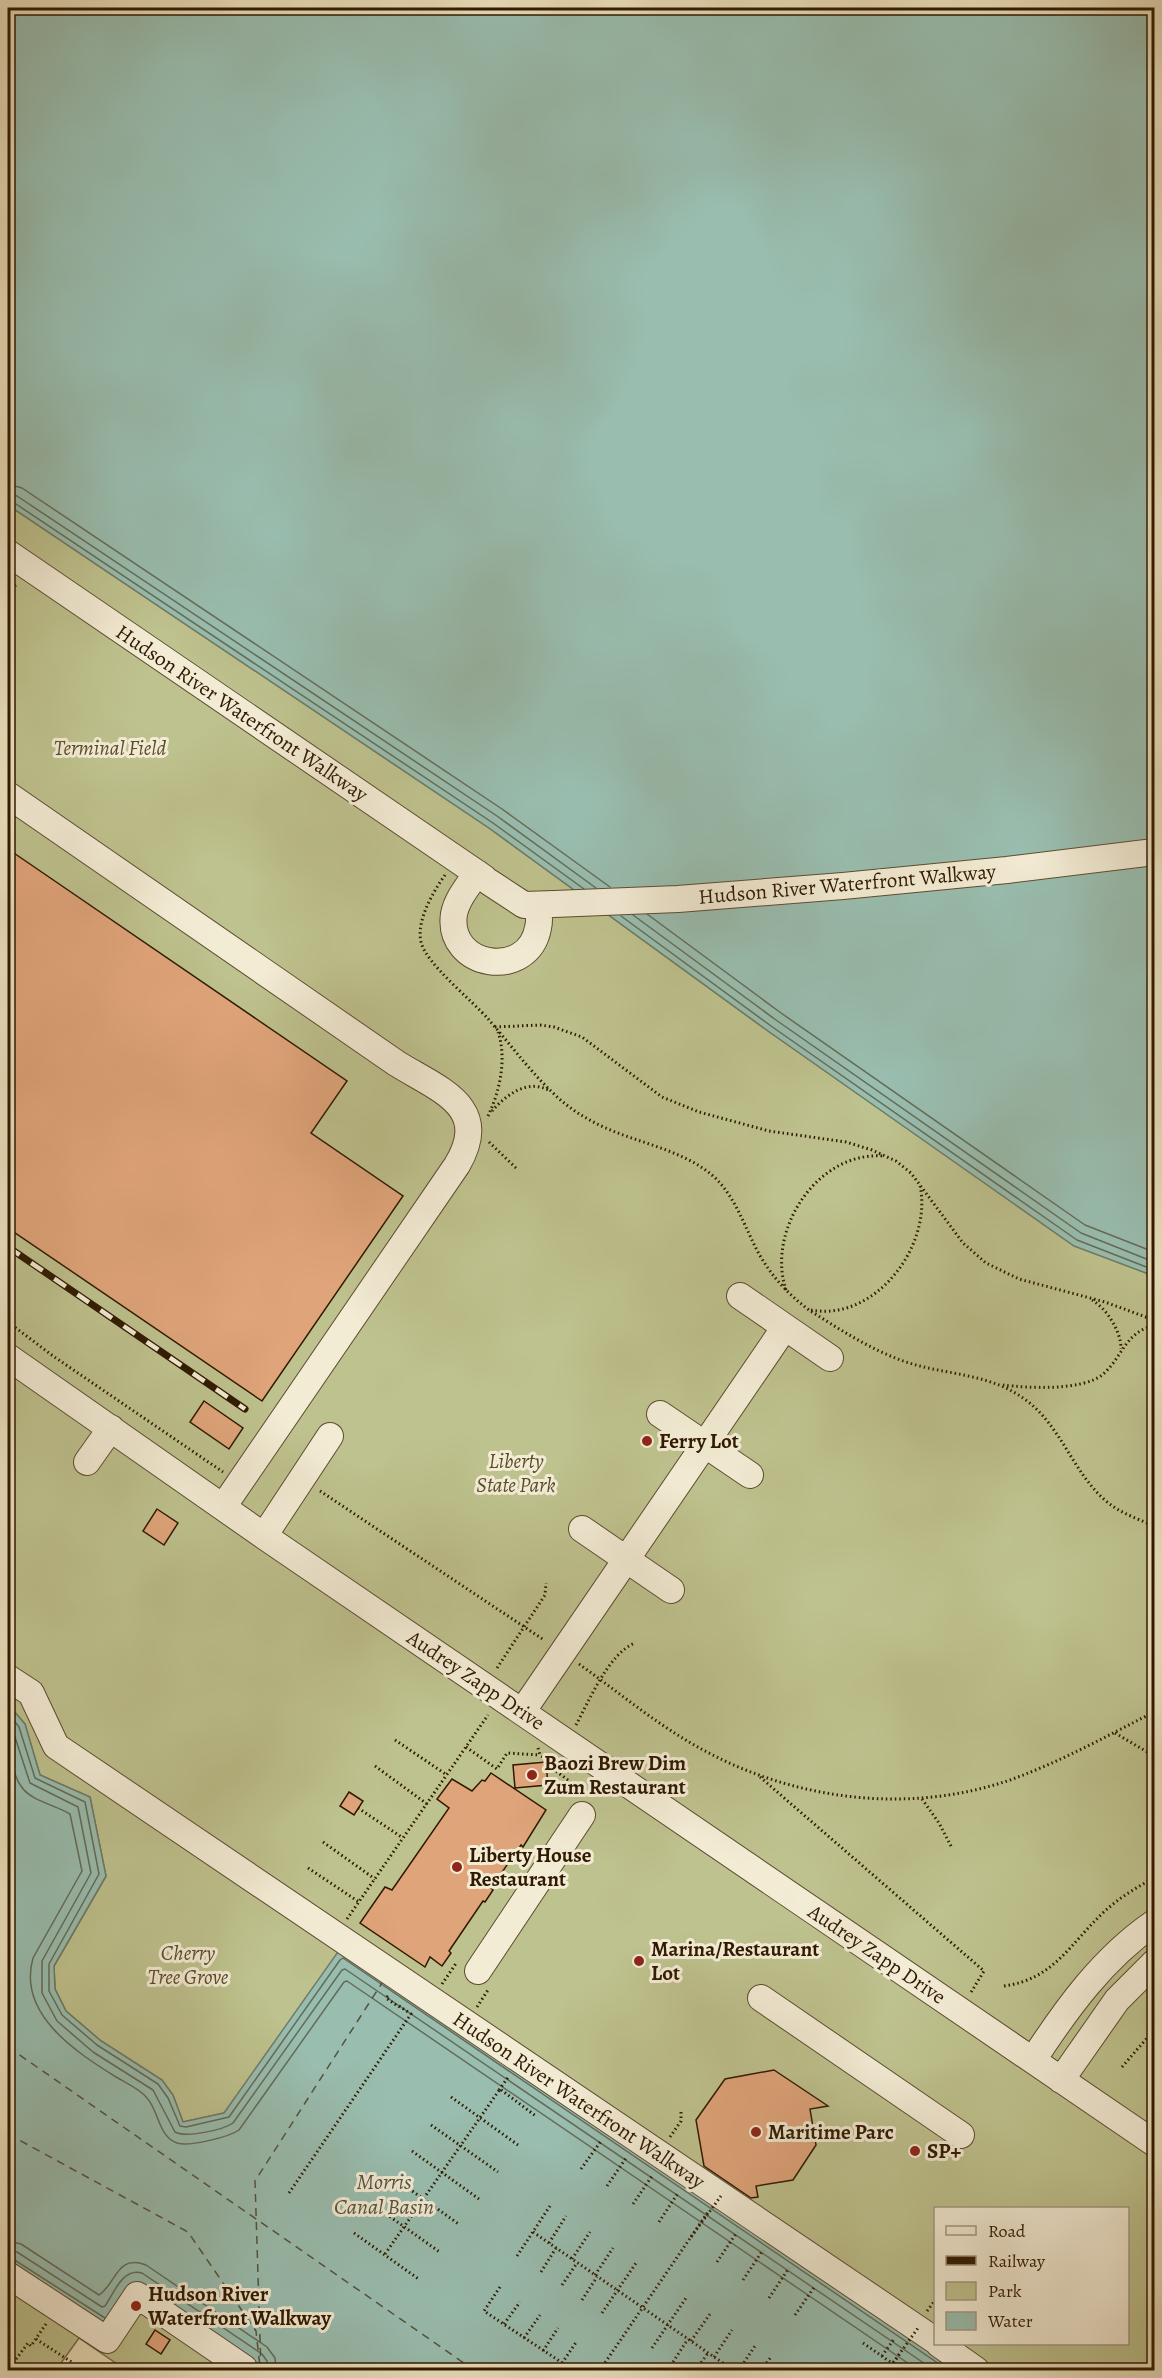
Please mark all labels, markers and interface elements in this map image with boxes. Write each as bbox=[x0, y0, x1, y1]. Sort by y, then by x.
street label: Hudson River Waterfront Walkway bbox=[110, 618, 374, 808]
park label: Terminal Field bbox=[54, 734, 166, 762]
street label: Hudson River Waterfront Walkway bbox=[697, 857, 998, 911]
place label: Ferry Lot bbox=[659, 1427, 739, 1455]
marker: Ferry Lot bbox=[640, 1434, 654, 1448]
park label: Liberty State Park bbox=[476, 1447, 556, 1499]
street label: Audrey Zapp Drive bbox=[401, 1623, 550, 1736]
place label: Baozi Brew Dim Zum Restaurant bbox=[544, 1749, 686, 1801]
marker: Baozi Brew Dim Zum Restaurant bbox=[525, 1768, 539, 1782]
place label: Liberty House Restaurant bbox=[469, 1841, 592, 1893]
marker: Liberty House Restaurant bbox=[450, 1860, 464, 1874]
street label: Audrey Zapp Drive bbox=[802, 1897, 951, 2010]
place label: Marina/Restaurant Lot bbox=[651, 1935, 819, 1987]
park label: Cherry Tree Grove bbox=[148, 1939, 229, 1991]
marker: Marina/Restaurant Lot bbox=[632, 1954, 646, 1968]
street label: Hudson River Waterfront Walkway bbox=[447, 2005, 711, 2195]
place label: Maritime Parc bbox=[768, 2118, 894, 2146]
marker: Maritime Parc bbox=[749, 2125, 763, 2139]
place label: SP+ bbox=[927, 2137, 961, 2165]
marker: SP+ bbox=[908, 2144, 922, 2158]
water label: Morris Canal Basin bbox=[334, 2167, 434, 2222]
legend bbox=[934, 2207, 1129, 2345]
text: Road bbox=[988, 2219, 1026, 2243]
text: Railway bbox=[988, 2249, 1046, 2273]
text: Park bbox=[988, 2279, 1022, 2303]
place label: Hudson River Waterfront Walkway bbox=[147, 2280, 332, 2332]
marker: Hudson River Waterfront Walkway bbox=[129, 2299, 143, 2313]
text: Water bbox=[987, 2309, 1033, 2333]

